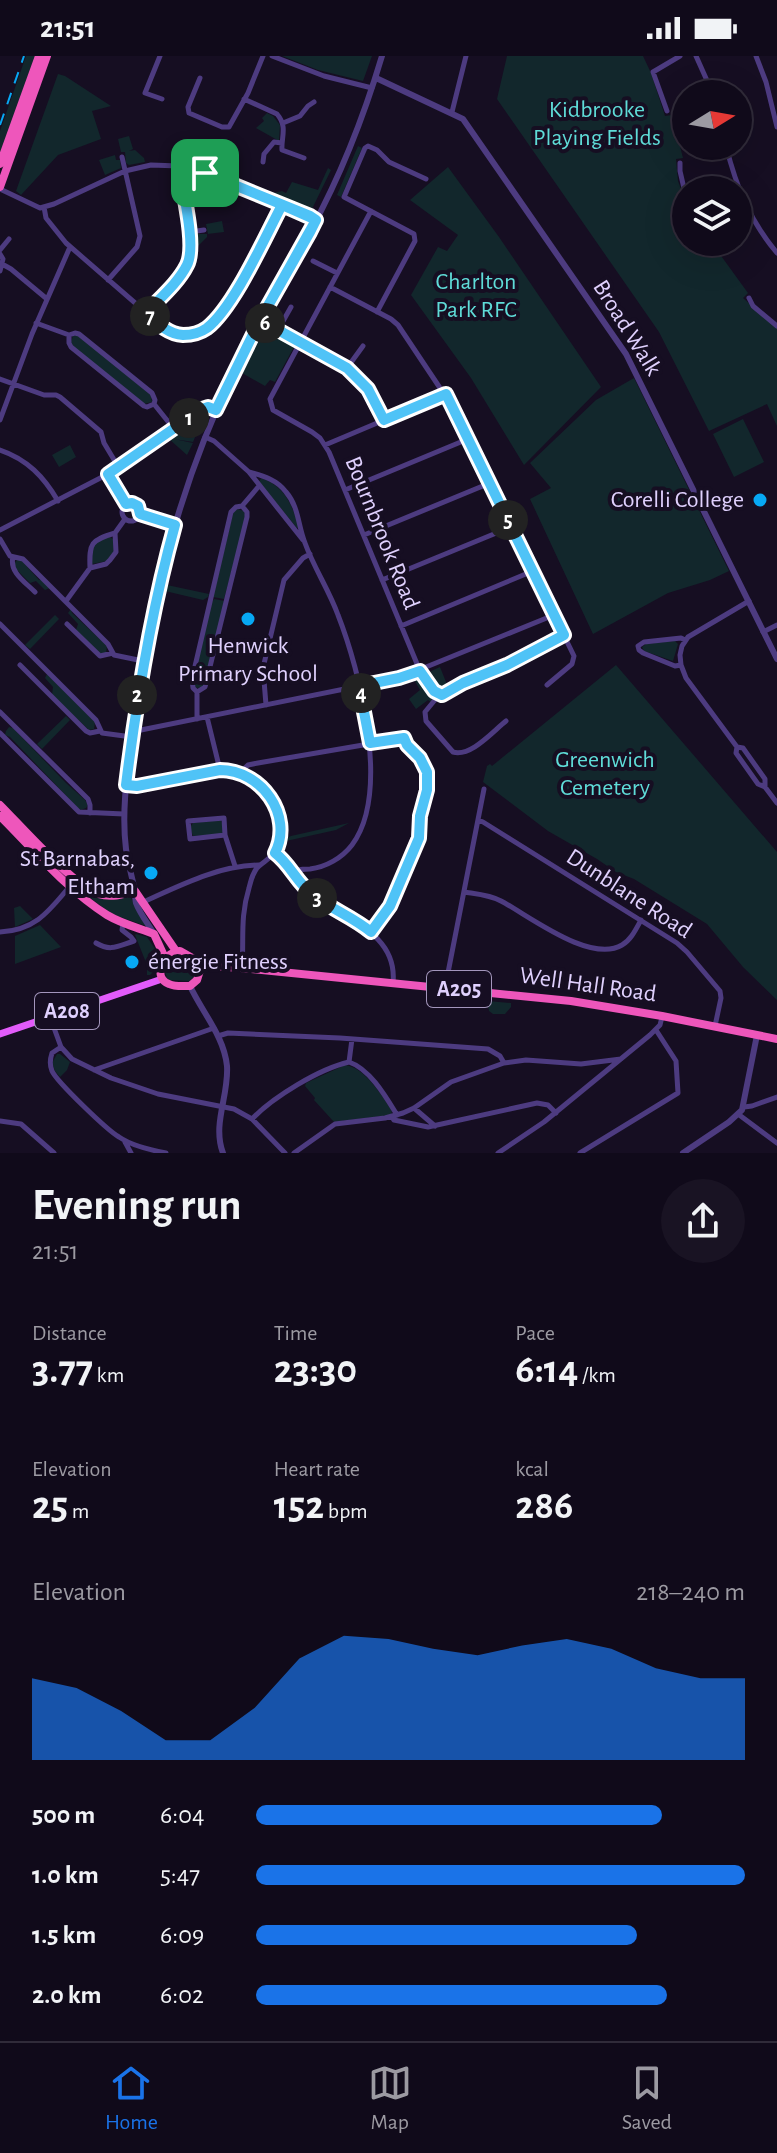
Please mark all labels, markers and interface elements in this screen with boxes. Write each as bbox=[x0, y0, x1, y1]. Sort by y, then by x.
text: 21:51 bbox=[40, 13, 96, 43]
north arrow bbox=[672, 80, 752, 160]
map controls bbox=[672, 80, 752, 256]
park label: Kidbrooke Playing Fields bbox=[533, 98, 661, 150]
pin bbox=[171, 139, 239, 207]
icon: arrive bbox=[183, 151, 227, 195]
button: layers bbox=[672, 176, 752, 256]
park label: Charlton Park RFC bbox=[435, 270, 517, 322]
street label: Broad Walk bbox=[588, 276, 666, 380]
pin: 7 bbox=[130, 296, 170, 336]
pin: 6 bbox=[245, 303, 285, 343]
text: 7 bbox=[145, 305, 155, 327]
text: 6 bbox=[260, 312, 270, 334]
pin: 1 bbox=[169, 398, 209, 438]
text: 1 bbox=[185, 407, 193, 429]
street label: Bournbrook Road bbox=[340, 453, 424, 613]
place label: Corelli College bbox=[611, 488, 744, 512]
marker: Corelli College bbox=[751, 491, 769, 509]
pin: 5 bbox=[488, 500, 528, 540]
text: 5 bbox=[503, 509, 513, 531]
marker: Henwick Primary School bbox=[239, 610, 257, 628]
place label: Henwick Primary School bbox=[178, 634, 318, 686]
pin: 4 bbox=[341, 673, 381, 713]
pin: 2 bbox=[117, 675, 157, 715]
text: 4 bbox=[355, 682, 367, 704]
text: 2 bbox=[132, 684, 142, 706]
park label: Greenwich Cemetery bbox=[555, 748, 655, 800]
street label: Dunblane Road bbox=[562, 845, 696, 943]
place label: St Barnabas, Eltham bbox=[20, 847, 135, 899]
marker: St Barnabas, Eltham bbox=[142, 864, 160, 882]
pin: 3 bbox=[297, 878, 337, 918]
text: 3 bbox=[312, 887, 322, 909]
place label: énergie Fitness bbox=[148, 950, 288, 974]
marker: énergie Fitness bbox=[123, 953, 141, 971]
street label: Well Hall Road bbox=[518, 964, 658, 1006]
road number: A205 bbox=[427, 971, 491, 1007]
road number: A208 bbox=[35, 993, 99, 1029]
button: share bbox=[661, 1179, 745, 1263]
text: Evening run bbox=[32, 1184, 241, 1228]
text: 21:51 bbox=[32, 1238, 79, 1264]
text: Distance bbox=[32, 1322, 107, 1344]
text: Time bbox=[274, 1322, 318, 1344]
text: Pace bbox=[515, 1322, 555, 1344]
text: 3.77 bbox=[32, 1350, 93, 1390]
text: 23:30 bbox=[274, 1350, 357, 1390]
text: 6:14 bbox=[515, 1350, 578, 1390]
text: km bbox=[93, 1364, 124, 1386]
text: /km bbox=[578, 1364, 616, 1386]
text: Elevation bbox=[32, 1458, 112, 1480]
text: Heart rate bbox=[274, 1458, 360, 1480]
text: kcal bbox=[515, 1458, 549, 1480]
text: 25 bbox=[32, 1486, 68, 1526]
text: 152 bbox=[274, 1486, 324, 1526]
text: 286 bbox=[515, 1486, 573, 1526]
text: m bbox=[68, 1500, 89, 1522]
text: bpm bbox=[324, 1500, 368, 1522]
text: Elevation bbox=[32, 1579, 126, 1605]
text: 218–240 m bbox=[636, 1579, 745, 1605]
text: 500 m bbox=[32, 1802, 95, 1828]
text: 6:04 bbox=[160, 1802, 204, 1828]
text: 1.0 km bbox=[32, 1862, 99, 1888]
text: 5:47 bbox=[160, 1862, 200, 1888]
text: 1.5 km bbox=[32, 1922, 96, 1948]
text: 6:09 bbox=[160, 1922, 204, 1948]
text: 2.0 km bbox=[32, 1982, 102, 2008]
text: 6:02 bbox=[160, 1982, 204, 2008]
tab: Home bbox=[105, 2061, 158, 2135]
tab: Map bbox=[368, 2061, 412, 2135]
tab: Saved bbox=[622, 2061, 672, 2135]

